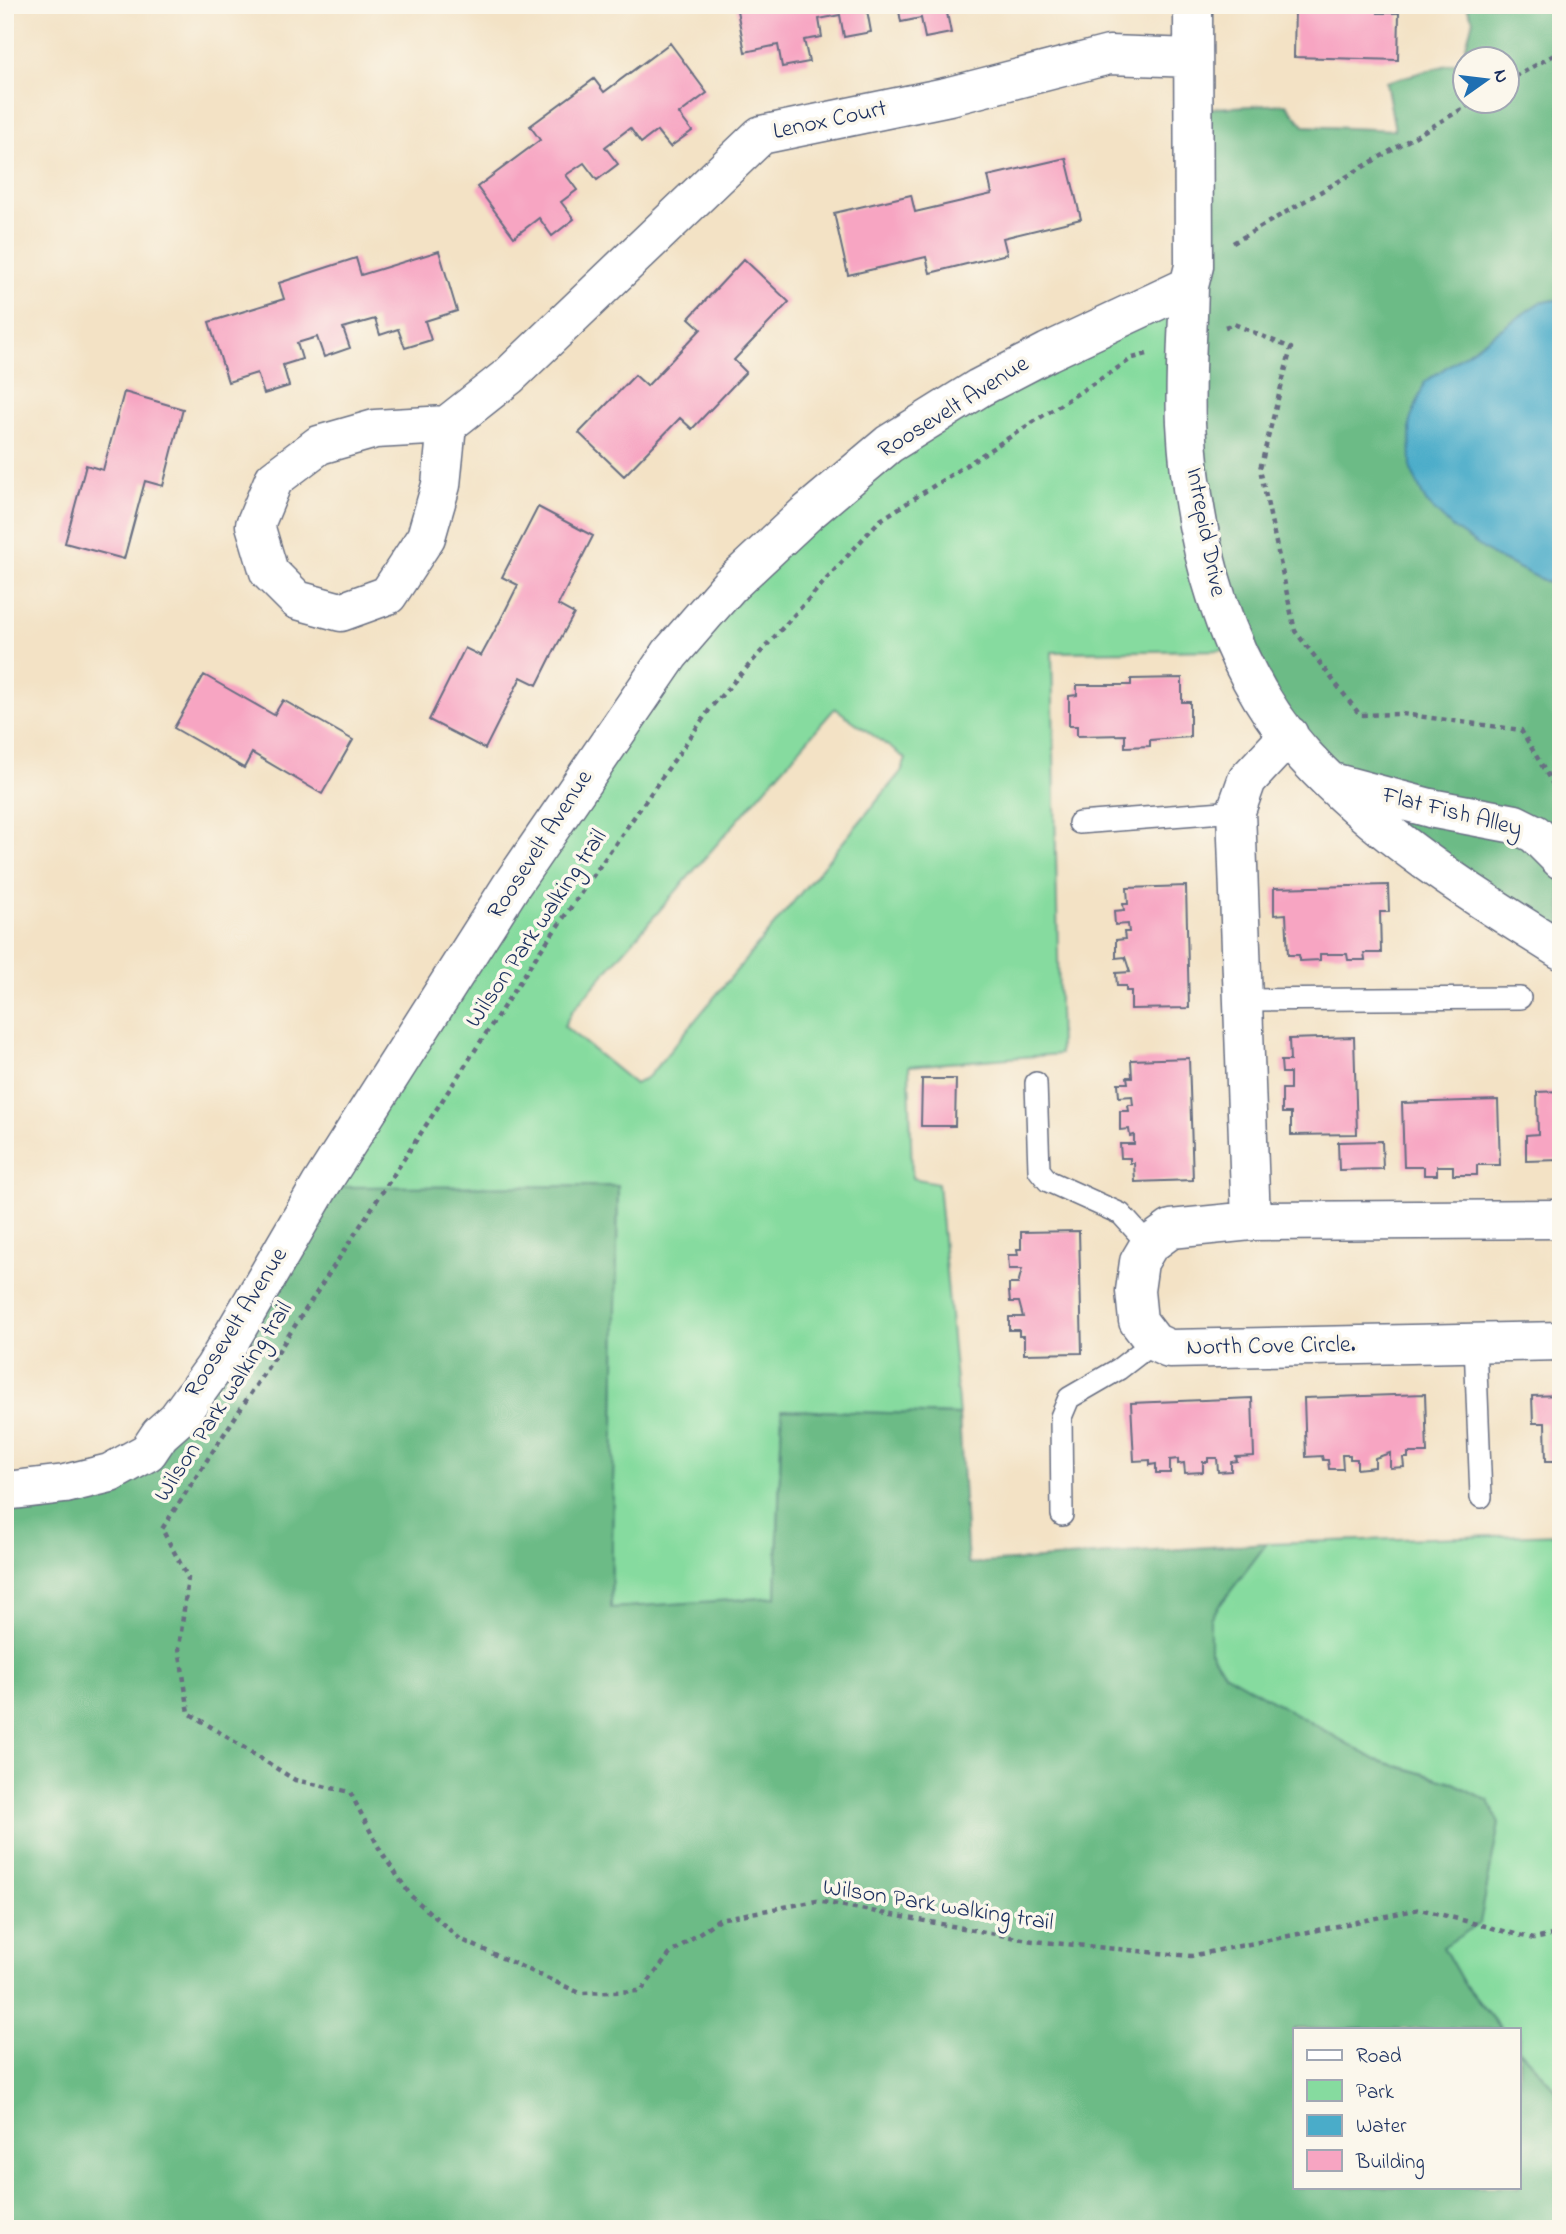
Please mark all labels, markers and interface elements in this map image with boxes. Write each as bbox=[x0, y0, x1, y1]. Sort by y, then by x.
north arrow bbox=[1450, 46, 1520, 116]
text: N bbox=[1485, 67, 1515, 86]
street label: Lenox Court bbox=[770, 92, 890, 150]
street label: Roosevelt Avenue bbox=[872, 348, 1036, 468]
street label: Intrepid Drive bbox=[1175, 465, 1235, 600]
street label: Roosevelt Avenue bbox=[480, 763, 603, 927]
street label: Flat Fish Alley bbox=[1377, 778, 1526, 848]
street label: Wilson Park walking trail bbox=[457, 823, 617, 1035]
street label: Roosevelt Avenue bbox=[177, 1241, 297, 1405]
street label: Wilson Park walking trail bbox=[146, 1295, 302, 1509]
street label: North Cove Circle. bbox=[1186, 1328, 1356, 1366]
street label: Wilson Park walking trail bbox=[820, 1870, 1056, 1942]
legend bbox=[1293, 2028, 1520, 2188]
text: Road bbox=[1356, 2042, 1402, 2072]
text: Park bbox=[1356, 2078, 1395, 2108]
text: Water bbox=[1356, 2112, 1407, 2142]
text: Building bbox=[1355, 2148, 1425, 2180]

